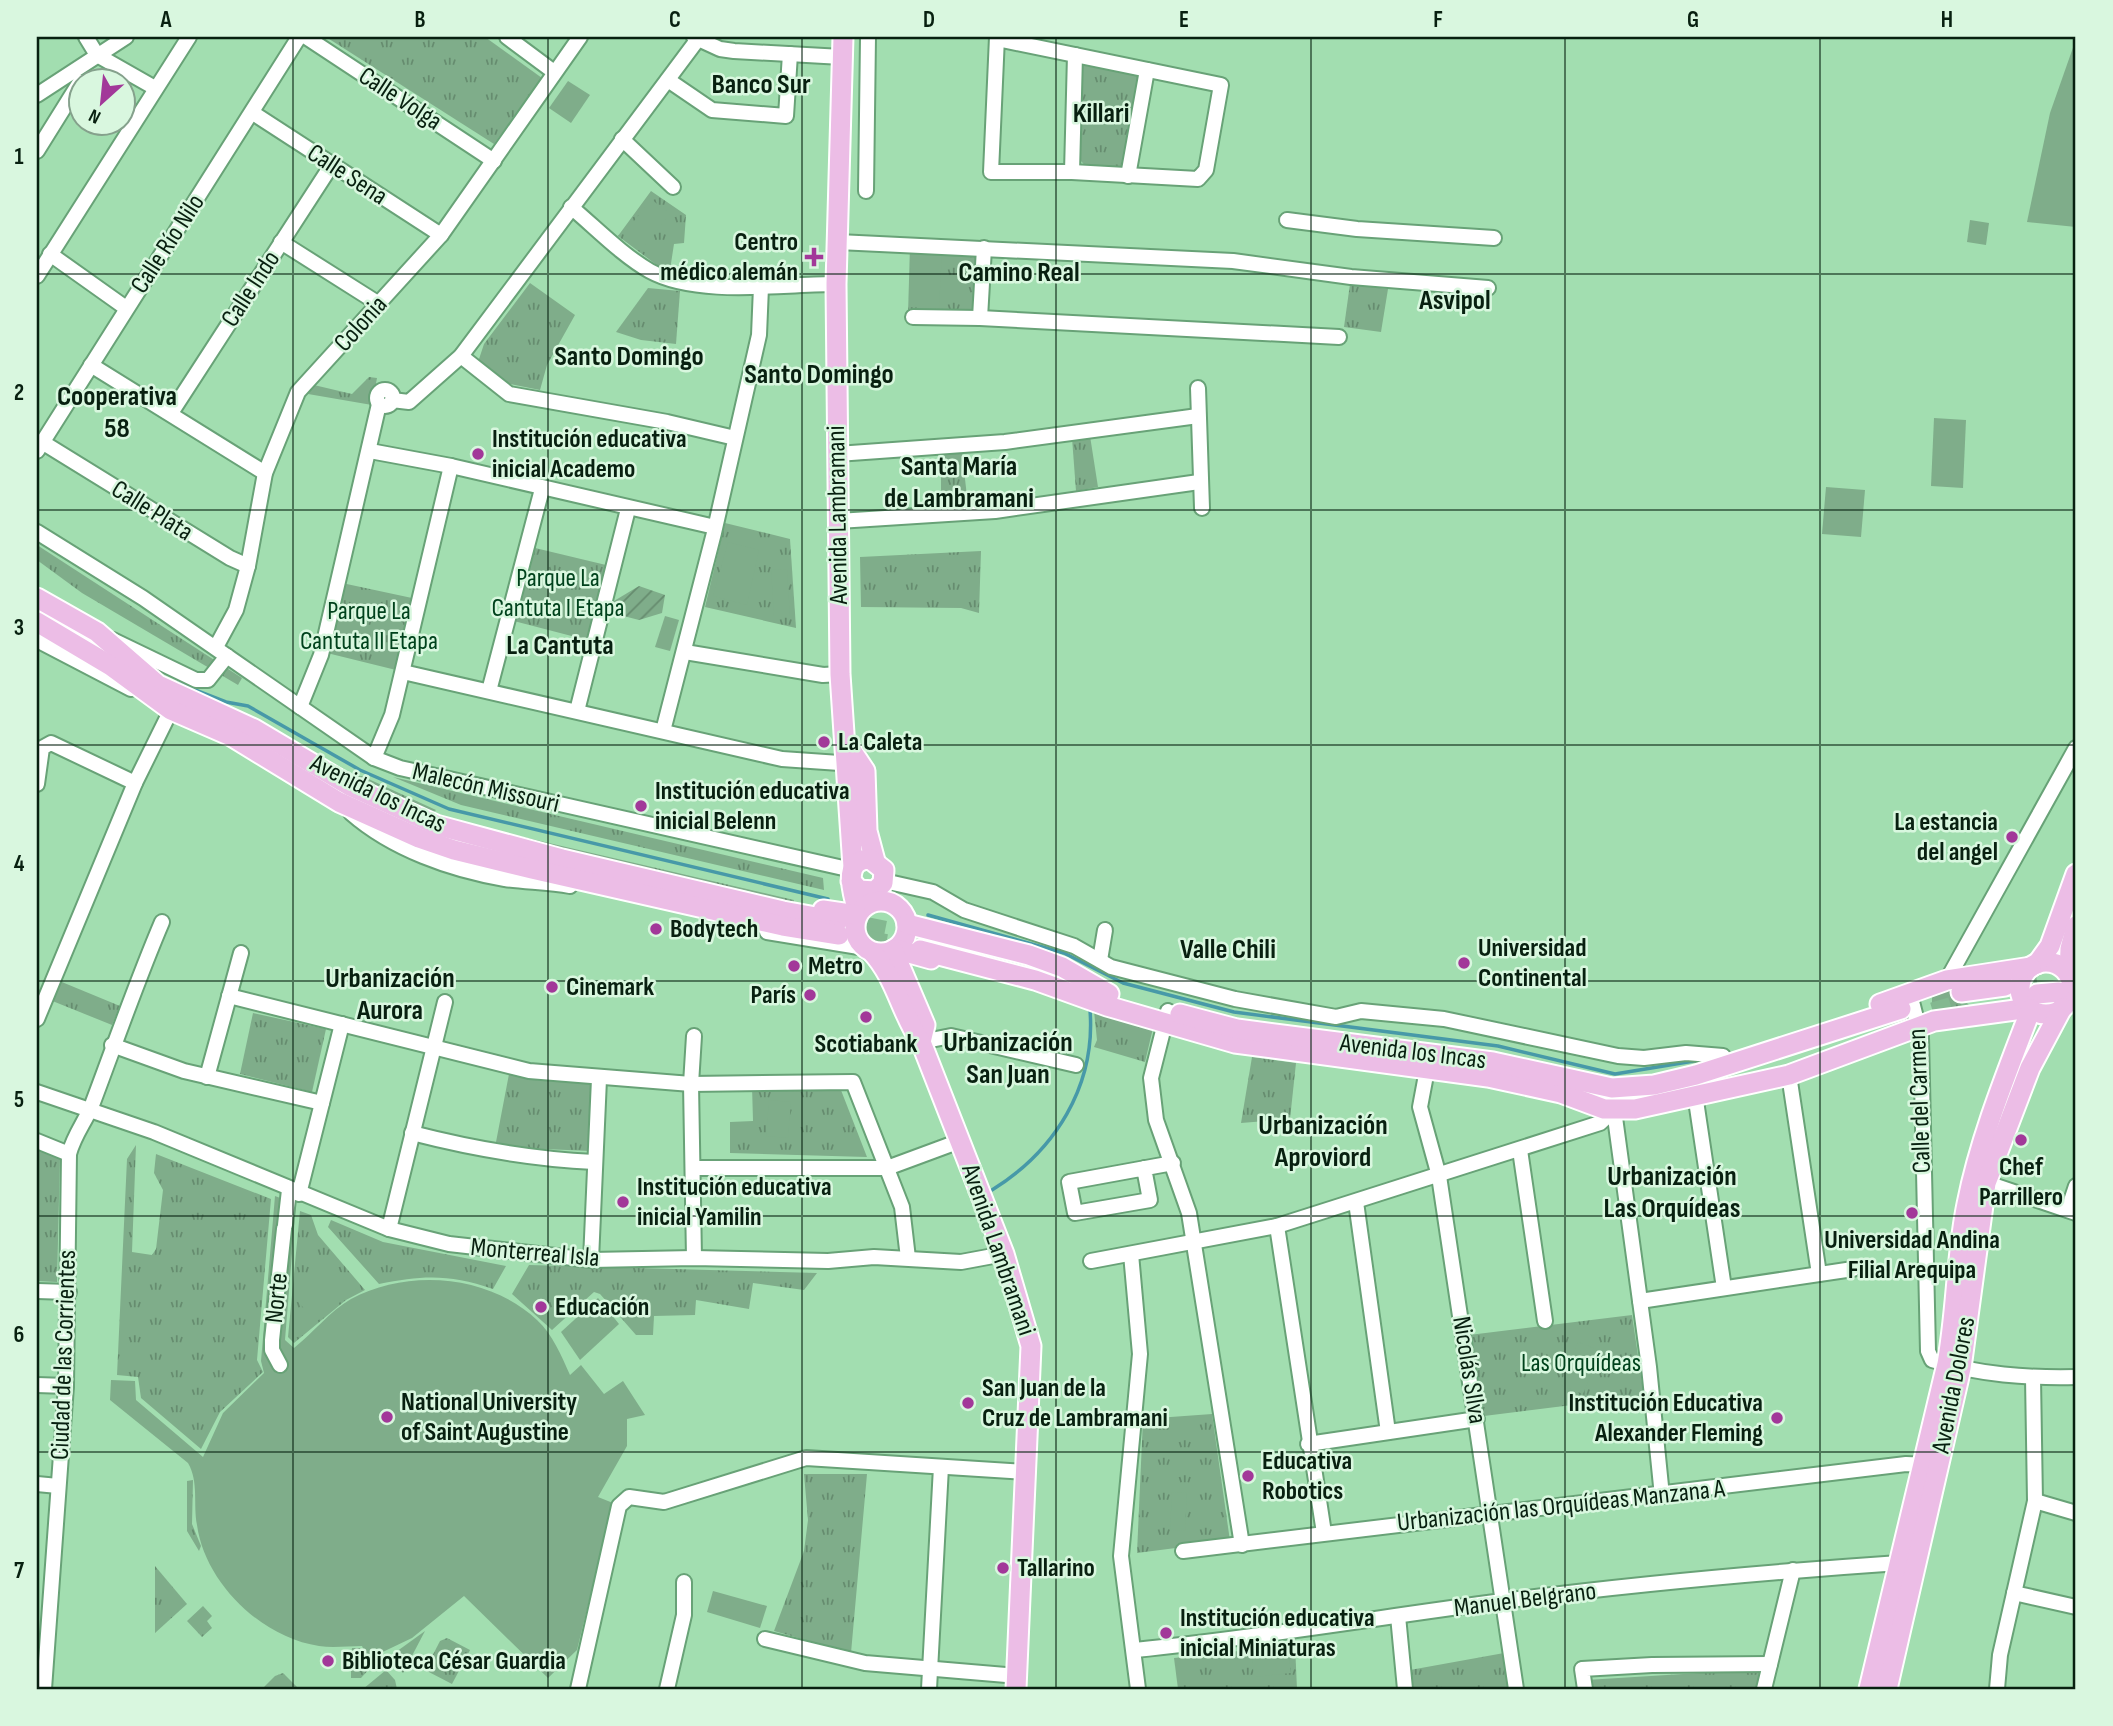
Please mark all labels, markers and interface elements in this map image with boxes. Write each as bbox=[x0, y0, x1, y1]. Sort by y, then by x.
text: A bbox=[160, 6, 173, 34]
text: B bbox=[415, 6, 426, 34]
text: C bbox=[669, 6, 681, 34]
text: D bbox=[923, 6, 935, 34]
text: E bbox=[1179, 6, 1189, 34]
text: F bbox=[1433, 6, 1443, 34]
text: G bbox=[1687, 6, 1699, 34]
text: H bbox=[1941, 6, 1953, 34]
street label: Calle Volga bbox=[353, 61, 447, 137]
north arrow bbox=[66, 66, 136, 136]
district label: Banco Sur bbox=[711, 68, 811, 101]
district label: Killari bbox=[1073, 97, 1129, 130]
text: N bbox=[85, 103, 105, 128]
street label: Calle Sena bbox=[301, 138, 393, 212]
text: 1 bbox=[14, 143, 24, 171]
street label: Calle Río Nilo bbox=[125, 189, 211, 299]
place label: Centro médico alemán bbox=[660, 227, 798, 288]
street label: Calle Indo bbox=[215, 245, 287, 333]
marker: Centro médico alemán bbox=[804, 247, 824, 267]
district label: Camino Real bbox=[958, 256, 1080, 289]
district label: Asvipol bbox=[1418, 284, 1491, 317]
street label: Colonia bbox=[328, 290, 394, 358]
district label: Santo Domingo bbox=[554, 340, 704, 373]
district label: Santo Domingo bbox=[744, 358, 894, 391]
text: 2 bbox=[14, 379, 24, 407]
district label: Cooperativa 58 bbox=[57, 380, 177, 445]
place label: Institución educativa inicial Academo bbox=[492, 424, 687, 485]
street label: Avenida Lambramani bbox=[821, 425, 855, 606]
marker: Institución educativa inicial Academo bbox=[470, 446, 486, 462]
district label: Santa María de Lambramani bbox=[884, 450, 1034, 515]
street label: Calle Plata bbox=[106, 474, 198, 548]
park label: Parque La Cantuta I Etapa bbox=[492, 563, 624, 624]
park label: Parque La Cantuta II Etapa bbox=[300, 596, 438, 657]
text: 3 bbox=[14, 614, 24, 642]
district label: La Cantuta bbox=[506, 629, 614, 662]
place label: La Caleta bbox=[838, 727, 922, 758]
marker: La Caleta bbox=[816, 734, 832, 750]
street label: Avenida los Incas bbox=[304, 747, 451, 840]
street label: Malecón Missouri bbox=[410, 756, 562, 820]
place label: Institución educativa inicial Belenn bbox=[655, 776, 850, 837]
marker: Institución educativa inicial Belenn bbox=[633, 798, 649, 814]
place label: La estancia del angel bbox=[1894, 807, 1998, 868]
marker: La estancia del angel bbox=[2004, 829, 2020, 845]
text: 4 bbox=[14, 850, 25, 878]
place label: Bodytech bbox=[670, 914, 758, 945]
marker: Bodytech bbox=[648, 921, 664, 937]
district label: Valle Chili bbox=[1180, 933, 1276, 966]
place label: Universidad Continental bbox=[1478, 933, 1587, 994]
place label: Metro bbox=[808, 951, 863, 982]
marker: Universidad Continental bbox=[1456, 955, 1472, 971]
marker: Metro bbox=[786, 958, 802, 974]
district label: Urbanización Aurora bbox=[325, 962, 455, 1027]
place label: Cinemark bbox=[566, 972, 654, 1003]
marker: Cinemark bbox=[544, 979, 560, 995]
place label: París bbox=[751, 980, 796, 1011]
marker: París bbox=[802, 987, 818, 1003]
marker: Scotiabank bbox=[858, 1009, 874, 1025]
district label: Urbanización San Juan bbox=[943, 1026, 1073, 1091]
street label: Avenida los Incas bbox=[1337, 1028, 1488, 1076]
street label: Calle del Carmen bbox=[1902, 1028, 1938, 1174]
place label: Scotiabank bbox=[815, 1029, 917, 1060]
text: 5 bbox=[14, 1086, 24, 1114]
district label: Urbanización Aproviord bbox=[1258, 1109, 1388, 1174]
marker: Chef Parrillero bbox=[2013, 1132, 2029, 1148]
place label: Chef Parrillero bbox=[1979, 1152, 2063, 1213]
street label: Avenida Lambramani bbox=[954, 1159, 1042, 1340]
district label: Urbanización Las Orquídeas bbox=[1603, 1160, 1741, 1225]
place label: Institución educativa inicial Yamilin bbox=[637, 1172, 832, 1233]
marker: Institución educativa inicial Yamilin bbox=[615, 1194, 631, 1210]
marker: Universidad Andina Filial Arequipa bbox=[1904, 1205, 1920, 1221]
place label: Universidad Andina Filial Arequipa bbox=[1824, 1225, 2000, 1286]
street label: Monterreal Isla bbox=[469, 1232, 601, 1274]
street label: Ciudad de las Corrientes bbox=[45, 1249, 83, 1461]
street label: Norte bbox=[259, 1272, 295, 1324]
place label: Educación bbox=[555, 1292, 649, 1323]
marker: Educación bbox=[533, 1299, 549, 1315]
street label: Nicolás SIlva bbox=[1445, 1314, 1493, 1426]
street label: Avenida Dolores bbox=[1925, 1314, 1982, 1457]
text: 6 bbox=[14, 1321, 24, 1349]
park label: Las Orquídeas bbox=[1521, 1348, 1641, 1379]
place label: San Juan de la Cruz de Lambramani bbox=[982, 1373, 1168, 1434]
place label: National University of Saint Augustine bbox=[401, 1387, 577, 1448]
place label: Institución Educativa Alexander Fleming bbox=[1568, 1388, 1763, 1449]
marker: San Juan de la Cruz de Lambramani bbox=[960, 1395, 976, 1411]
marker: National University of Saint Augustine bbox=[379, 1409, 395, 1425]
marker: Institución Educativa Alexander Fleming bbox=[1769, 1410, 1785, 1426]
place label: Educativa Robotics bbox=[1262, 1446, 1352, 1507]
marker: Educativa Robotics bbox=[1240, 1468, 1256, 1484]
street label: Urbanización las Orquídeas Manzana A bbox=[1396, 1473, 1727, 1539]
place label: Tallarino bbox=[1017, 1553, 1095, 1584]
text: 7 bbox=[14, 1557, 24, 1585]
marker: Tallarino bbox=[995, 1560, 1011, 1576]
street label: Manuel Belgrano bbox=[1452, 1576, 1598, 1624]
place label: Institución educativa inicial Miniaturas bbox=[1180, 1603, 1375, 1664]
marker: Institución educativa inicial Miniaturas bbox=[1158, 1625, 1174, 1641]
place label: Biblioteca César Guardia bbox=[342, 1646, 566, 1677]
marker: Biblioteca César Guardia bbox=[320, 1653, 336, 1669]

